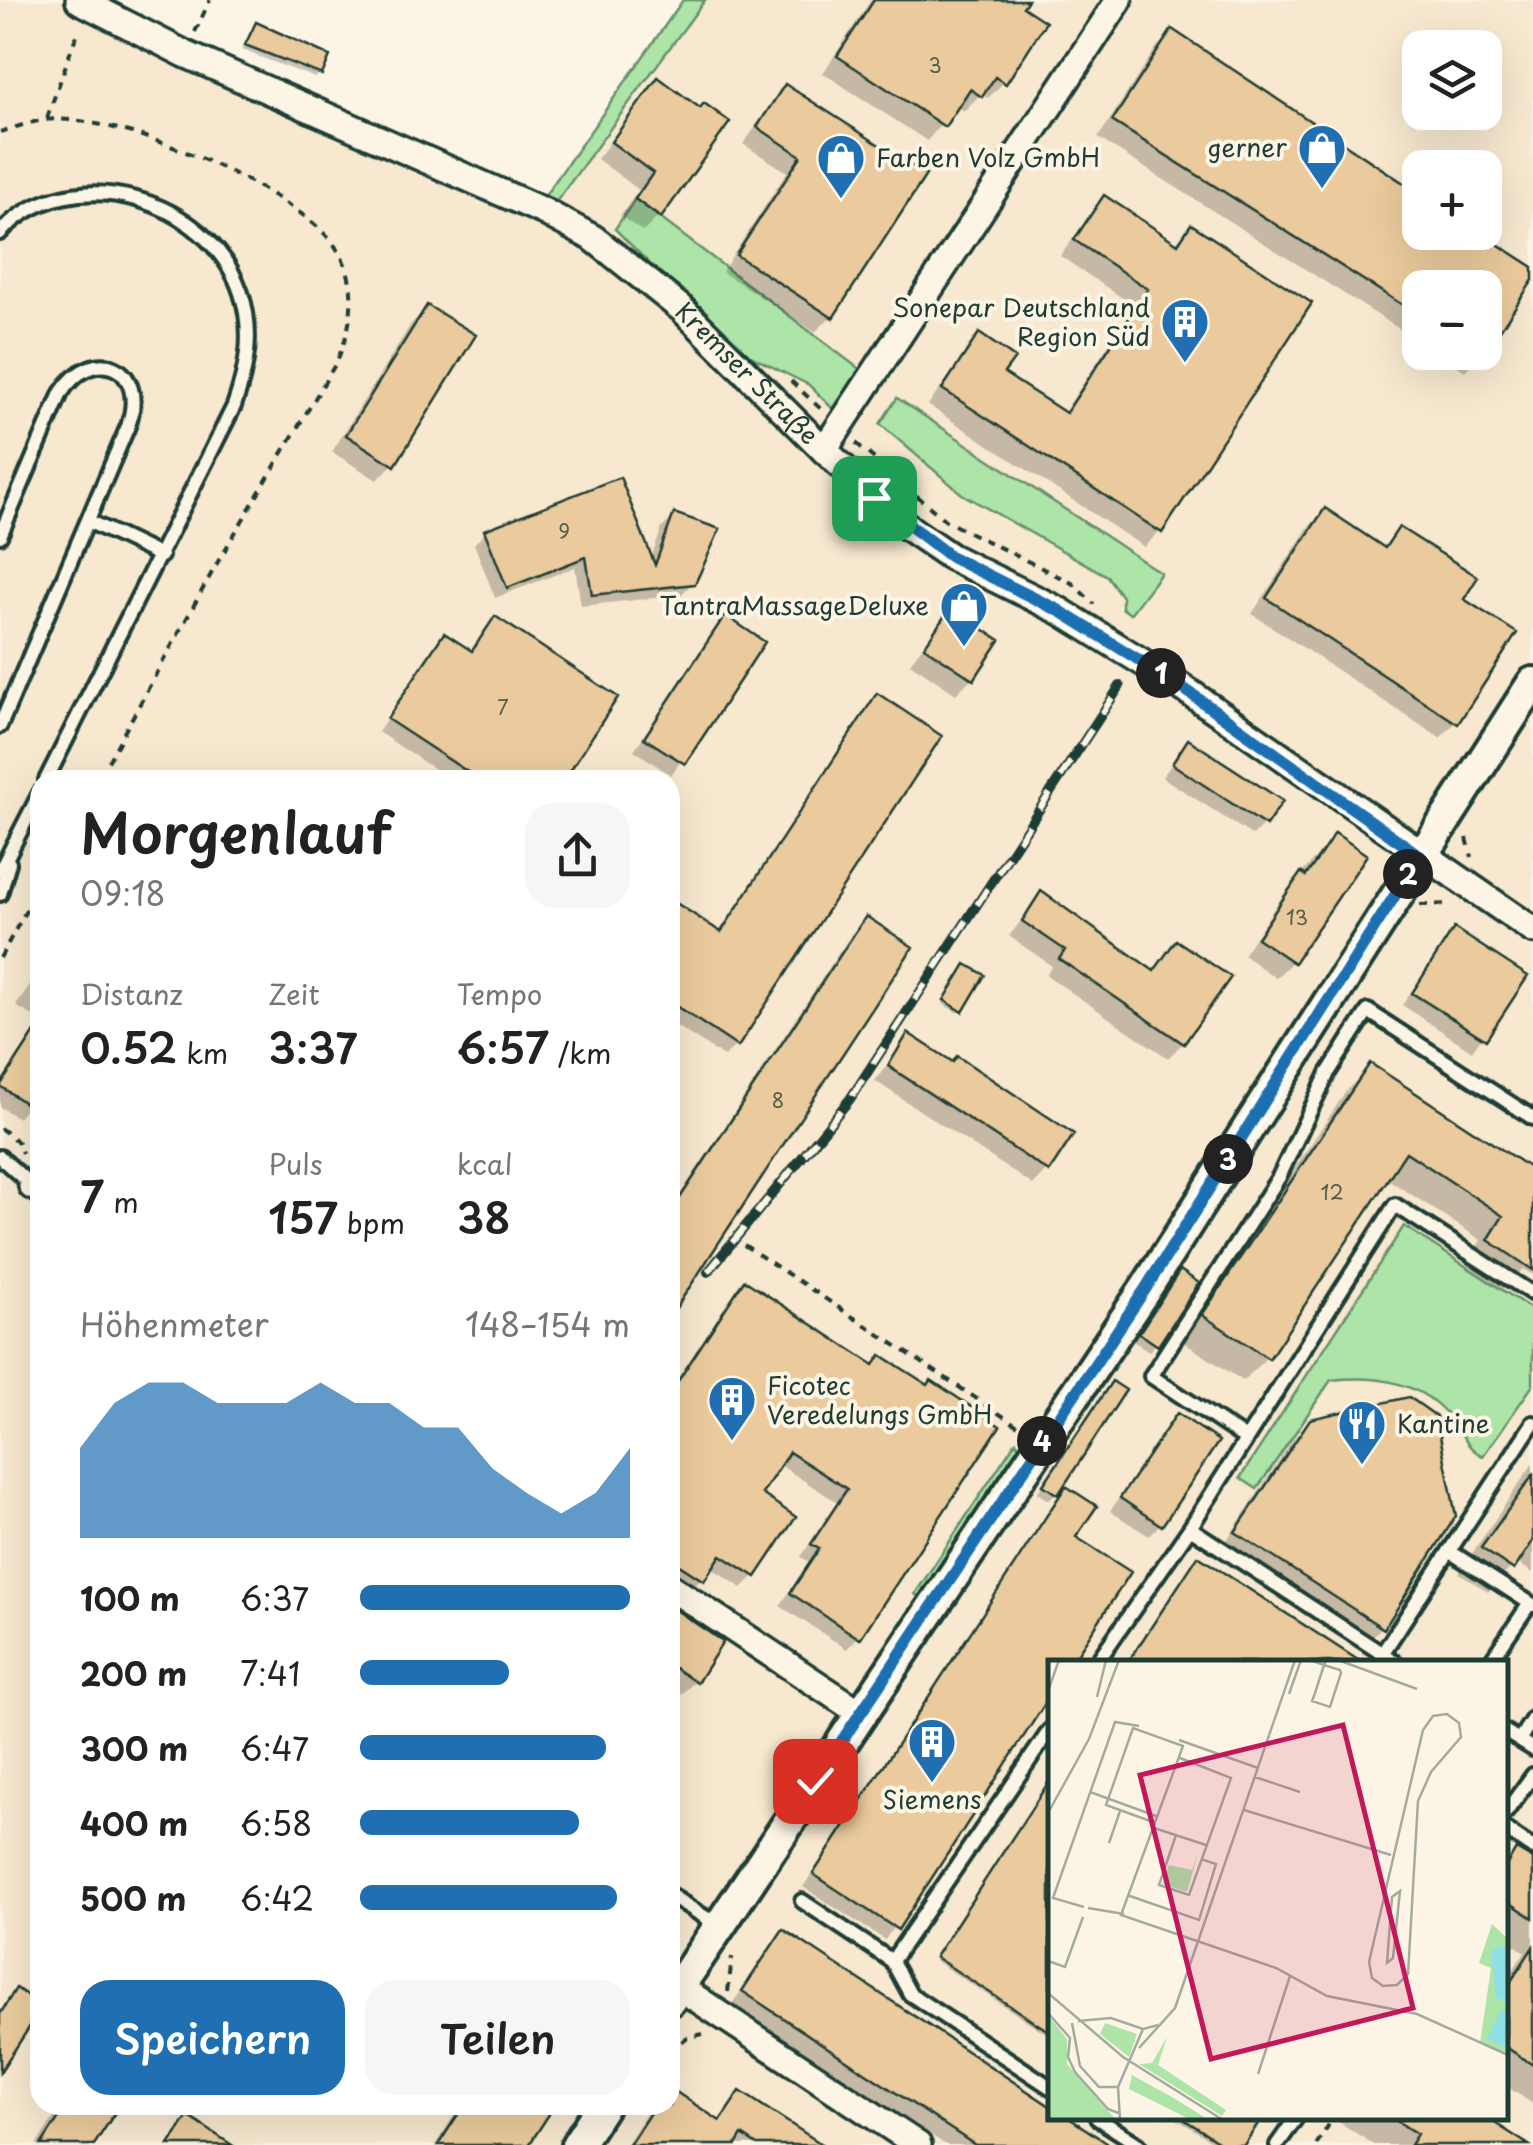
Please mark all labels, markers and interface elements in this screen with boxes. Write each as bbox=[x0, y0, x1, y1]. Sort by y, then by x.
map controls bbox=[1402, 30, 1502, 370]
button: layers bbox=[1402, 30, 1502, 130]
house number: 3 bbox=[928, 50, 942, 80]
shop icon: gerner bbox=[1296, 122, 1348, 190]
place label: gerner bbox=[1208, 128, 1287, 166]
shop icon: Farben Volz GmbH bbox=[815, 132, 867, 200]
place label: Farben Volz GmbH bbox=[876, 138, 1100, 176]
button: + bbox=[1402, 150, 1502, 250]
button: − bbox=[1402, 270, 1502, 370]
place label: Sonepar Deutschland Region Süd bbox=[893, 288, 1150, 355]
street label: Kremser Straße bbox=[667, 293, 828, 453]
building icon: Sonepar Deutschland Region Süd bbox=[1159, 296, 1211, 364]
pin bbox=[832, 456, 917, 541]
icon: arrive bbox=[847, 471, 902, 526]
house number: 9 bbox=[558, 516, 570, 546]
shop icon: TantraMassageDeluxe bbox=[938, 580, 990, 648]
place label: TantraMassageDeluxe bbox=[659, 586, 929, 624]
pin: 1 bbox=[1136, 648, 1186, 698]
text: 1 bbox=[1154, 651, 1168, 694]
house number: 7 bbox=[497, 692, 509, 722]
text: Morgenlauf bbox=[80, 790, 392, 873]
button: share bbox=[525, 803, 630, 908]
pin: 2 bbox=[1383, 849, 1433, 899]
text: 2 bbox=[1398, 852, 1418, 895]
text: 09:18 bbox=[80, 869, 166, 917]
house number: 13 bbox=[1286, 902, 1308, 932]
text: Distanz bbox=[80, 972, 183, 1015]
text: Zeit bbox=[268, 972, 320, 1015]
text: Tempo bbox=[457, 972, 542, 1015]
text: 0.52 bbox=[80, 1015, 177, 1078]
text: 3:37 bbox=[268, 1015, 357, 1078]
text: 6:57 bbox=[457, 1015, 549, 1078]
text: km bbox=[177, 1031, 228, 1074]
text: /km bbox=[549, 1031, 611, 1074]
house number: 8 bbox=[772, 1085, 784, 1115]
pin: 3 bbox=[1203, 1134, 1253, 1184]
text: 3 bbox=[1219, 1137, 1237, 1180]
text: Puls bbox=[268, 1142, 322, 1185]
text: kcal bbox=[457, 1142, 513, 1185]
text: 7 bbox=[80, 1164, 104, 1227]
house number: 12 bbox=[1320, 1177, 1344, 1207]
text: m bbox=[104, 1180, 139, 1223]
text: 157 bbox=[268, 1185, 338, 1248]
text: 38 bbox=[457, 1185, 511, 1248]
text: bpm bbox=[338, 1201, 405, 1244]
text: Höhenmeter bbox=[80, 1300, 269, 1348]
text: 148–154 m bbox=[465, 1300, 630, 1348]
place label: Ficotec Veredelungs GmbH bbox=[767, 1366, 992, 1433]
building icon: Ficotec Veredelungs GmbH bbox=[706, 1374, 758, 1442]
restaurant icon: Kantine bbox=[1336, 1398, 1388, 1466]
place label: Kantine bbox=[1397, 1404, 1490, 1442]
pin: 4 bbox=[1017, 1416, 1067, 1466]
text: 4 bbox=[1032, 1419, 1052, 1462]
text: 100 m bbox=[80, 1574, 180, 1622]
text: 6:37 bbox=[240, 1574, 309, 1622]
text: 200 m bbox=[80, 1649, 187, 1697]
text: 7:41 bbox=[240, 1649, 300, 1697]
inset map bbox=[1048, 1660, 1508, 2120]
building icon: Siemens bbox=[906, 1716, 958, 1784]
text: 300 m bbox=[80, 1724, 188, 1772]
text: 6:47 bbox=[240, 1724, 309, 1772]
pin bbox=[773, 1739, 858, 1824]
icon: check bbox=[788, 1754, 843, 1809]
place label: Siemens bbox=[883, 1780, 981, 1818]
text: 400 m bbox=[80, 1799, 188, 1847]
text: 6:58 bbox=[240, 1799, 312, 1847]
text: 500 m bbox=[80, 1874, 186, 1922]
text: 6:42 bbox=[240, 1874, 314, 1922]
button: Speichern bbox=[80, 1980, 345, 2095]
button: Teilen bbox=[365, 1980, 630, 2095]

